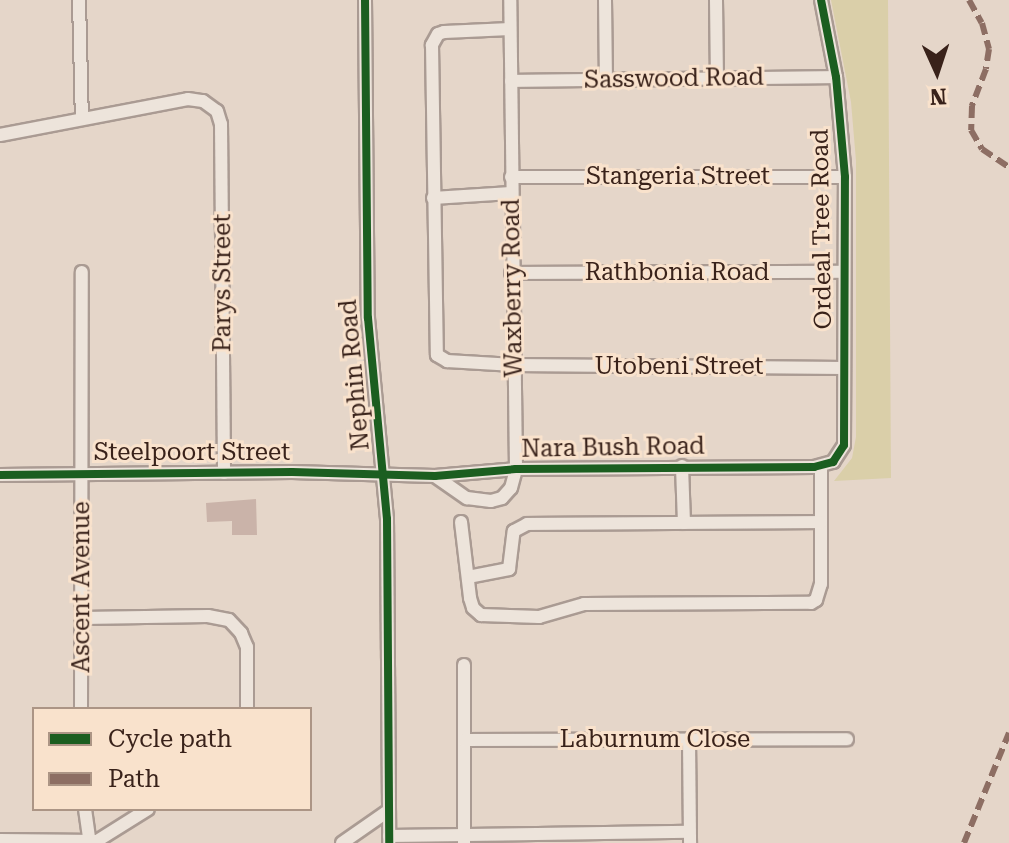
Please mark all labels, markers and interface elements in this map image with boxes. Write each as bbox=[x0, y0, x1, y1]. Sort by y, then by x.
north arrow bbox=[897, 32, 977, 112]
street label: Sasswood Road bbox=[584, 63, 764, 95]
text: N bbox=[929, 84, 947, 109]
street label: Ordeal Tree Road bbox=[806, 128, 838, 330]
street label: Stangeria Street bbox=[586, 163, 770, 191]
street label: Waxberry Road bbox=[497, 198, 529, 378]
street label: Parys Street bbox=[209, 214, 237, 352]
street label: Rathbonia Road bbox=[585, 259, 769, 287]
street label: Nephin Road bbox=[334, 298, 376, 452]
street label: Utobeni Street bbox=[594, 353, 764, 381]
street label: Nara Bush Road bbox=[521, 432, 705, 464]
street label: Steelpoort Street bbox=[94, 439, 290, 467]
street label: Ascent Avenue bbox=[68, 501, 96, 673]
legend bbox=[32, 707, 312, 811]
text: Cycle path bbox=[108, 725, 232, 753]
street label: Laburnum Close bbox=[560, 726, 750, 754]
text: Path bbox=[108, 765, 160, 793]

